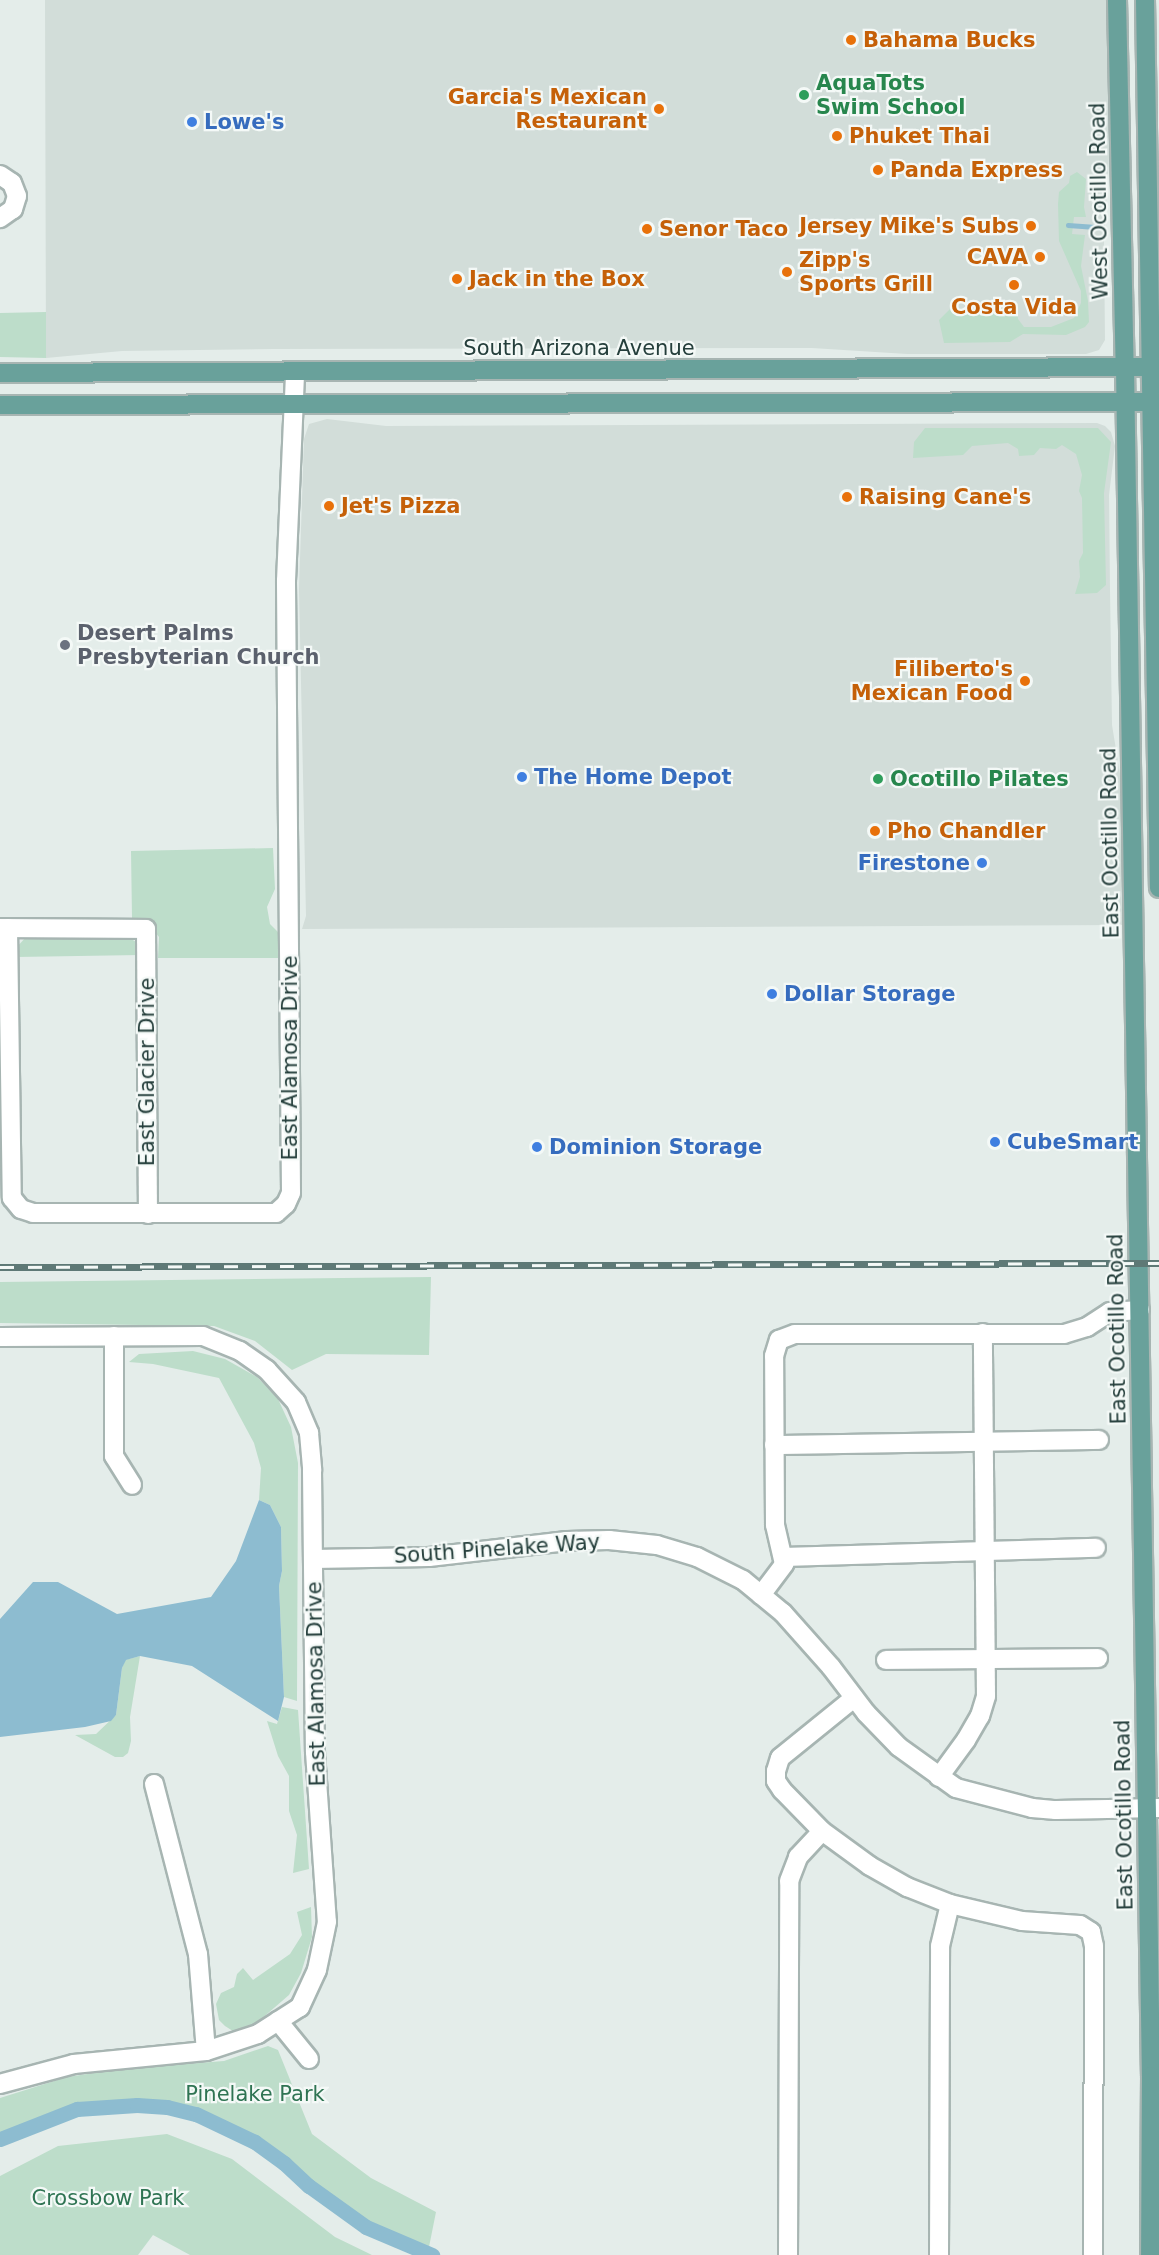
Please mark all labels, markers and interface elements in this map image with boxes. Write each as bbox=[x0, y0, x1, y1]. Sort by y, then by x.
place label: Bahama Bucks bbox=[863, 27, 1036, 53]
marker: Bahama Bucks bbox=[844, 33, 858, 47]
place label: AquaTots Swim School bbox=[816, 70, 965, 120]
place label: Garcia's Mexican Restaurant bbox=[448, 84, 647, 134]
marker: AquaTots Swim School bbox=[797, 88, 811, 102]
marker: Garcia's Mexican Restaurant bbox=[652, 102, 666, 116]
street label: West Ocotillo Road bbox=[1085, 102, 1113, 300]
place label: Lowe's bbox=[204, 109, 284, 135]
marker: Lowe's bbox=[185, 115, 199, 129]
place label: Phuket Thai bbox=[849, 123, 990, 149]
marker: Phuket Thai bbox=[830, 129, 844, 143]
place label: Panda Express bbox=[890, 157, 1063, 183]
marker: Panda Express bbox=[871, 163, 885, 177]
place label: Jersey Mike's Subs bbox=[799, 213, 1019, 239]
place label: Senor Taco bbox=[659, 216, 788, 242]
marker: Jersey Mike's Subs bbox=[1024, 219, 1038, 233]
marker: Senor Taco bbox=[640, 222, 654, 236]
place label: CAVA bbox=[967, 244, 1028, 270]
place label: Zipp's Sports Grill bbox=[799, 247, 933, 297]
marker: CAVA bbox=[1033, 250, 1047, 264]
marker: Zipp's Sports Grill bbox=[780, 265, 794, 279]
place label: Jack in the Box bbox=[469, 266, 645, 292]
marker: Jack in the Box bbox=[450, 272, 464, 286]
marker: Costa Vida bbox=[1007, 278, 1021, 292]
place label: Costa Vida bbox=[951, 294, 1077, 320]
street label: South Arizona Avenue bbox=[463, 335, 695, 361]
place label: Raising Cane's bbox=[859, 484, 1031, 510]
marker: Raising Cane's bbox=[840, 490, 854, 504]
place label: Jet's Pizza bbox=[341, 493, 461, 519]
marker: Jet's Pizza bbox=[322, 499, 336, 513]
place label: Desert Palms Presbyterian Church bbox=[77, 620, 320, 670]
marker: Desert Palms Presbyterian Church bbox=[58, 638, 72, 652]
place label: Filiberto's Mexican Food bbox=[851, 656, 1013, 706]
marker: Filiberto's Mexican Food bbox=[1018, 674, 1032, 688]
street label: East Ocotillo Road bbox=[1096, 747, 1124, 939]
place label: The Home Depot bbox=[534, 764, 731, 790]
place label: Ocotillo Pilates bbox=[890, 766, 1069, 792]
marker: The Home Depot bbox=[515, 770, 529, 784]
marker: Ocotillo Pilates bbox=[871, 772, 885, 786]
place label: Pho Chandler bbox=[887, 818, 1045, 844]
marker: Pho Chandler bbox=[868, 824, 882, 838]
place label: Firestone bbox=[858, 850, 970, 876]
marker: Firestone bbox=[975, 856, 989, 870]
street label: East Alamosa Drive bbox=[277, 956, 303, 1160]
street label: East Glacier Drive bbox=[134, 978, 160, 1166]
place label: Dollar Storage bbox=[784, 981, 955, 1007]
marker: Dollar Storage bbox=[765, 987, 779, 1001]
place label: CubeSmart bbox=[1007, 1129, 1138, 1155]
place label: Dominion Storage bbox=[549, 1134, 762, 1160]
marker: CubeSmart bbox=[988, 1135, 1002, 1149]
marker: Dominion Storage bbox=[530, 1140, 544, 1154]
street label: East Ocotillo Road bbox=[1103, 1233, 1131, 1425]
street label: South Pinelake Way bbox=[393, 1529, 601, 1569]
street label: East Alamosa Drive bbox=[302, 1581, 330, 1787]
street label: East Ocotillo Road bbox=[1110, 1719, 1138, 1911]
park label: Pinelake Park bbox=[185, 2081, 325, 2107]
park label: Crossbow Park bbox=[32, 2185, 184, 2211]

